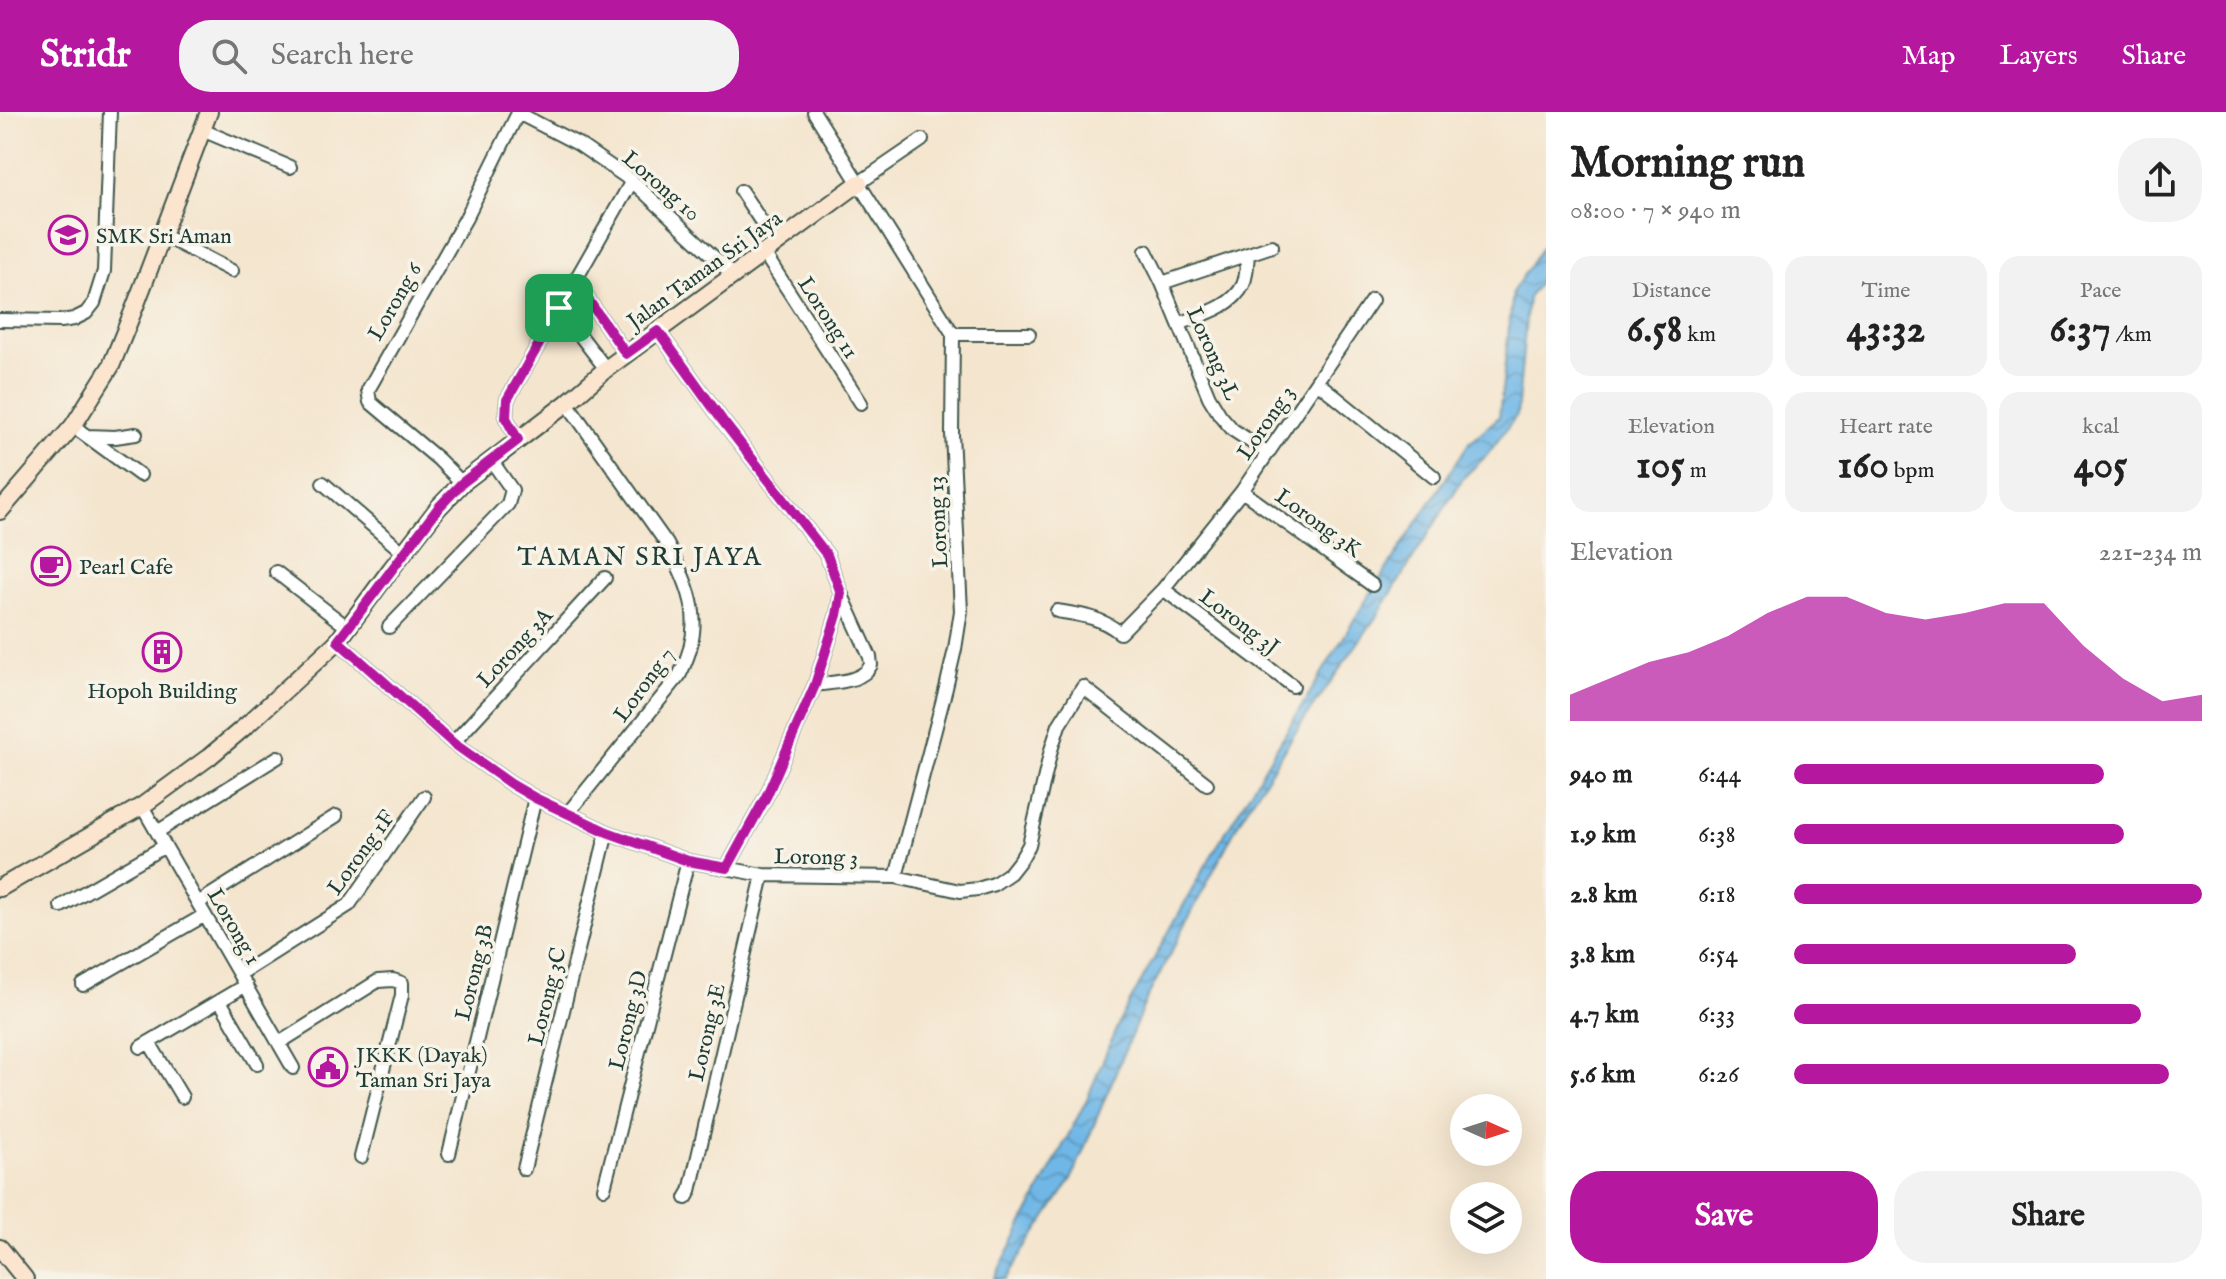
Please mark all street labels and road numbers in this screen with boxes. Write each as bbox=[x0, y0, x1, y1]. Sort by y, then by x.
street label: Lorong 10 bbox=[616, 145, 706, 228]
street label: Jalan Taman Sri Jaya bbox=[620, 205, 789, 338]
street label: Lorong 6 bbox=[362, 257, 430, 346]
street label: Lorong 11 bbox=[790, 272, 864, 364]
street label: Lorong 3L bbox=[1179, 303, 1245, 405]
street label: Lorong 3 bbox=[1232, 380, 1302, 466]
street label: Lorong 13 bbox=[923, 475, 955, 569]
street label: Lorong 3K bbox=[1269, 483, 1367, 565]
street label: Lorong 3J bbox=[1193, 583, 1284, 662]
street label: Lorong 3A bbox=[471, 602, 560, 694]
street label: Lorong 7 bbox=[608, 642, 681, 728]
street label: Lorong 1F bbox=[321, 805, 402, 901]
street label: Lorong 3 bbox=[774, 843, 858, 873]
street label: Lorong 1 bbox=[200, 884, 266, 970]
street label: Lorong 3B bbox=[449, 921, 500, 1024]
street label: Lorong 3C bbox=[522, 945, 574, 1048]
street label: Lorong 3D bbox=[603, 968, 655, 1073]
street label: Lorong 3E bbox=[683, 981, 733, 1084]

